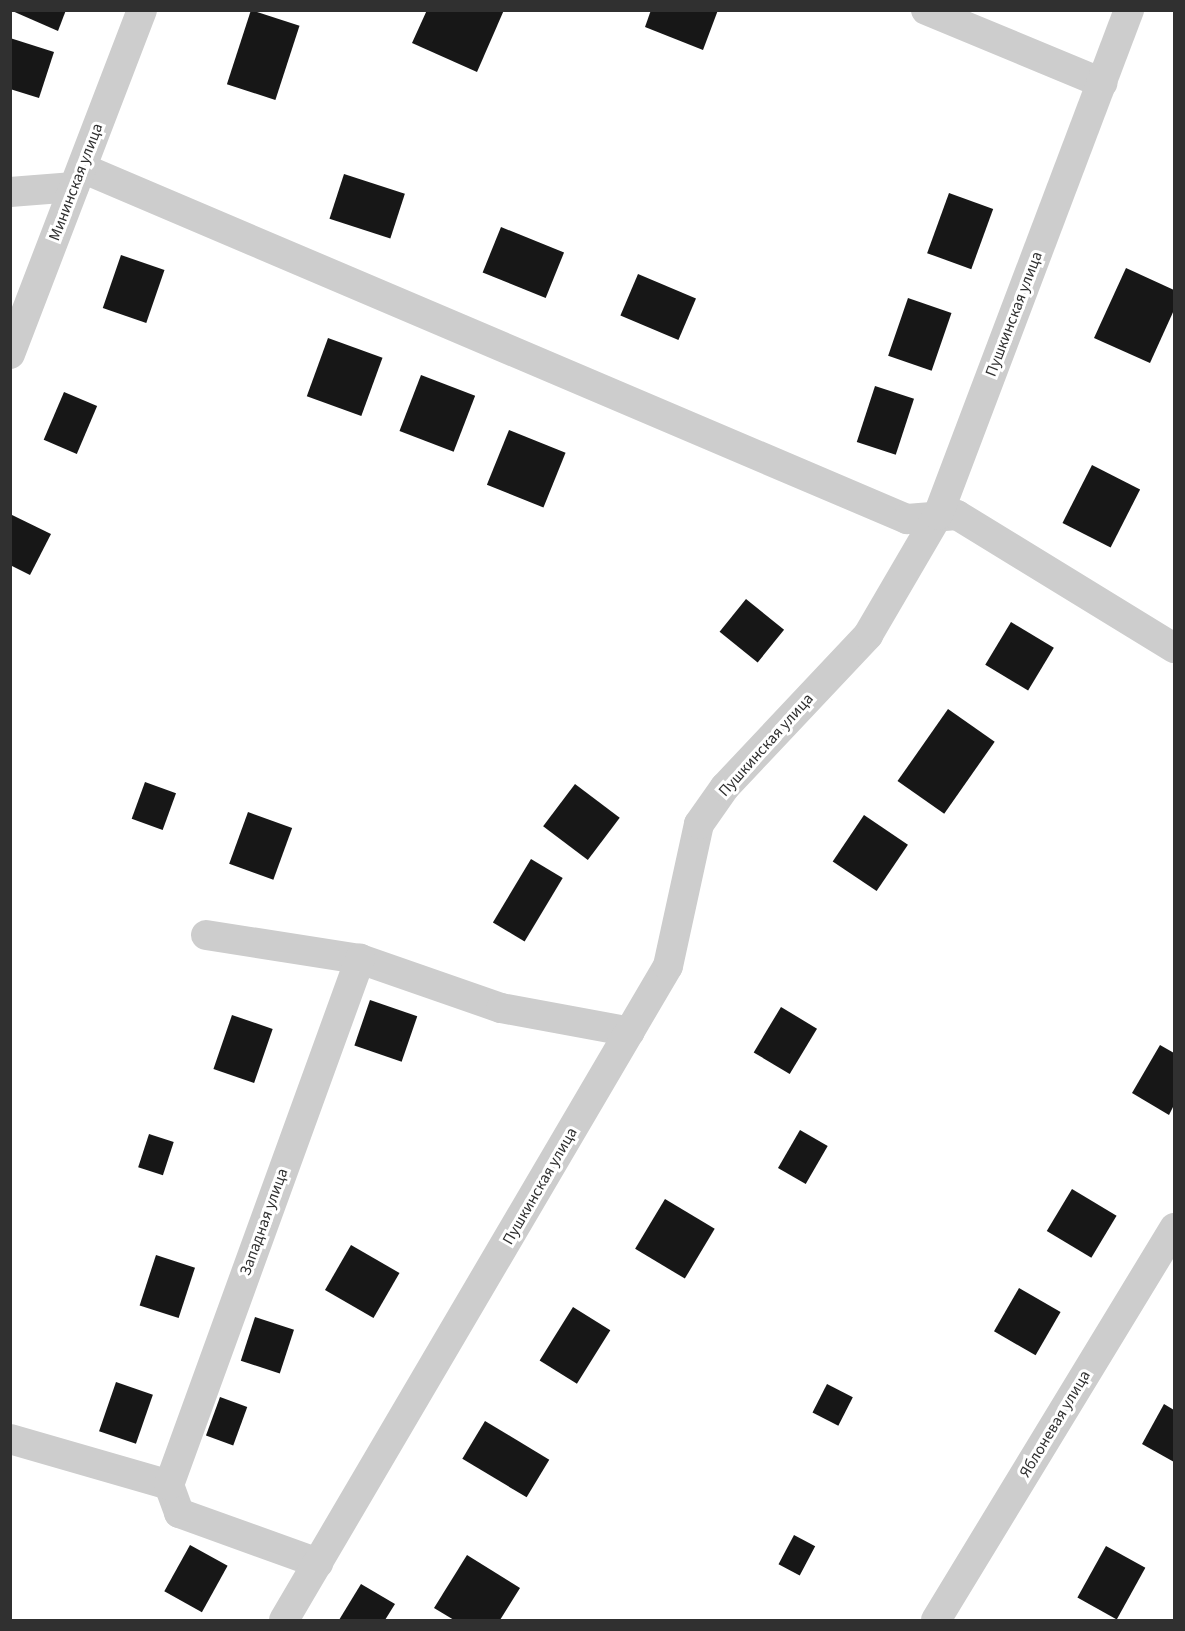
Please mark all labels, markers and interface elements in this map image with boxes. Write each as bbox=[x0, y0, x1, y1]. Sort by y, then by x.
street label: Мининская улица bbox=[45, 121, 107, 243]
street label: Пушкинская улица bbox=[981, 249, 1047, 379]
street label: Пушкинская улица bbox=[715, 689, 817, 801]
street label: Пушкинская улица bbox=[499, 1124, 581, 1248]
street label: Западная улица bbox=[236, 1166, 292, 1278]
street label: Яблоневая улица bbox=[1015, 1367, 1095, 1481]

